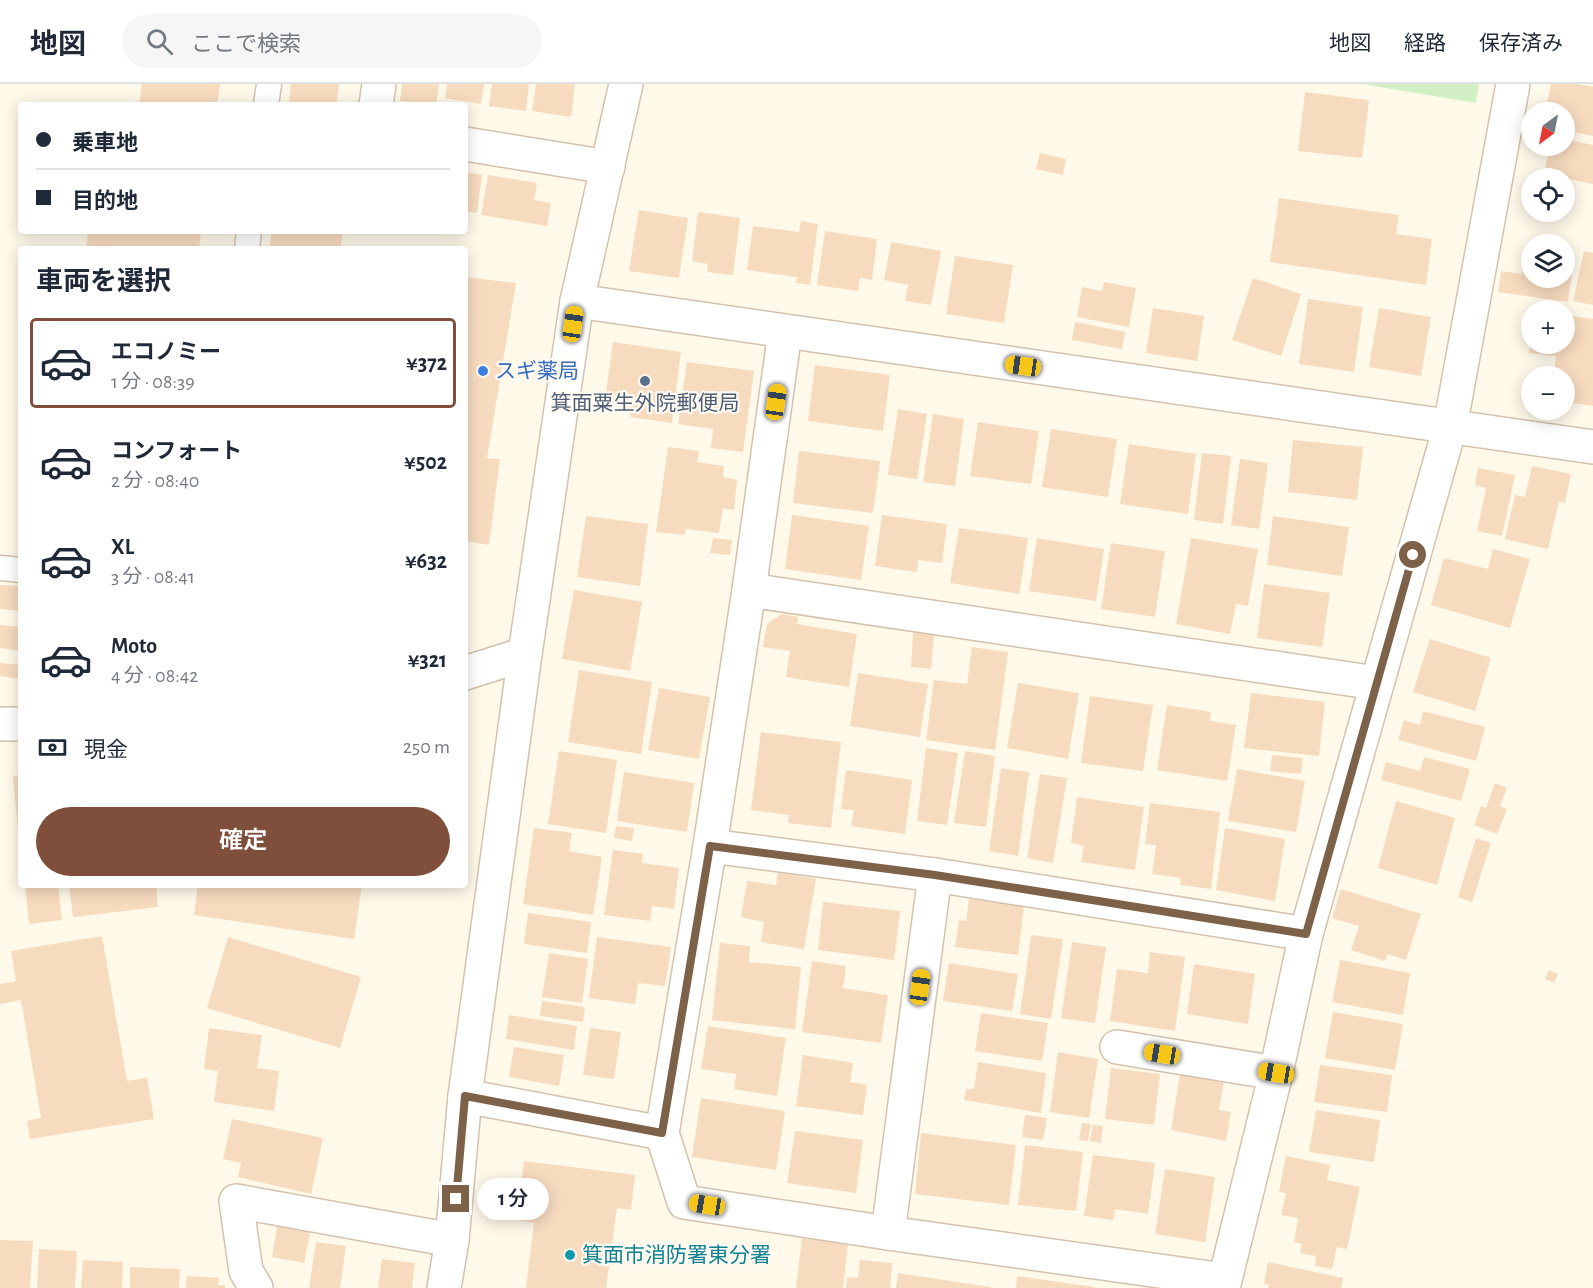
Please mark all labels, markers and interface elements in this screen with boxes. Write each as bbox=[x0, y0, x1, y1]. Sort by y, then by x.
search box bbox=[122, 14, 542, 68]
icon: search bbox=[143, 25, 176, 58]
text: 地図 bbox=[30, 31, 86, 59]
text: ここで検索 bbox=[191, 33, 301, 55]
text: 地図 bbox=[1329, 33, 1371, 54]
text: 経路 bbox=[1404, 33, 1446, 54]
text: 保存済み bbox=[1479, 33, 1563, 54]
north arrow bbox=[1521, 102, 1575, 156]
map controls bbox=[1521, 102, 1575, 420]
text: 乗車地 bbox=[72, 132, 138, 154]
button: locate bbox=[1521, 168, 1575, 222]
text: 目的地 bbox=[72, 190, 138, 212]
button: layers bbox=[1521, 234, 1575, 288]
text: 車両を選択 bbox=[36, 268, 171, 295]
button: + bbox=[1521, 300, 1575, 354]
car bbox=[562, 305, 584, 343]
icon: car bbox=[39, 336, 93, 390]
text: エコノミー bbox=[111, 341, 221, 363]
text: ¥372 bbox=[406, 352, 447, 374]
car bbox=[1004, 355, 1042, 377]
place label: スギ薬局 bbox=[495, 360, 579, 382]
marker: スギ薬局 bbox=[476, 364, 490, 378]
button: − bbox=[1521, 366, 1575, 420]
text: 1 分 · 08:39 bbox=[111, 372, 195, 392]
marker: 箕面粟生外院郵便局 bbox=[638, 374, 652, 388]
car bbox=[765, 383, 787, 421]
place label: 箕面粟生外院郵便局 bbox=[551, 392, 740, 414]
icon: car bbox=[39, 435, 93, 489]
text: コンフォート bbox=[111, 440, 242, 462]
text: ¥502 bbox=[404, 451, 447, 473]
text: 2 分 · 08:40 bbox=[111, 471, 199, 491]
icon: car bbox=[39, 534, 93, 588]
text: XL bbox=[111, 536, 134, 558]
route start bbox=[1399, 541, 1426, 568]
text: ¥632 bbox=[405, 550, 447, 572]
text: 3 分 · 08:41 bbox=[111, 567, 195, 587]
icon: car bbox=[39, 633, 93, 687]
text: Moto bbox=[111, 635, 157, 657]
text: ¥321 bbox=[408, 649, 447, 671]
text: 4 分 · 08:42 bbox=[111, 666, 198, 686]
icon: cash bbox=[36, 731, 69, 764]
text: 250 m bbox=[403, 737, 450, 757]
text: 現金 bbox=[84, 739, 128, 761]
button: 確定 bbox=[36, 807, 450, 876]
car bbox=[909, 968, 931, 1006]
car bbox=[1143, 1042, 1181, 1066]
car bbox=[1257, 1061, 1295, 1085]
callout: 1 分 bbox=[477, 1178, 549, 1220]
route end bbox=[442, 1185, 469, 1212]
text: 1 分 bbox=[498, 1189, 528, 1209]
car bbox=[688, 1193, 726, 1217]
place label: 箕面市消防署東分署 bbox=[582, 1244, 771, 1266]
marker: 箕面市消防署東分署 bbox=[563, 1248, 577, 1262]

